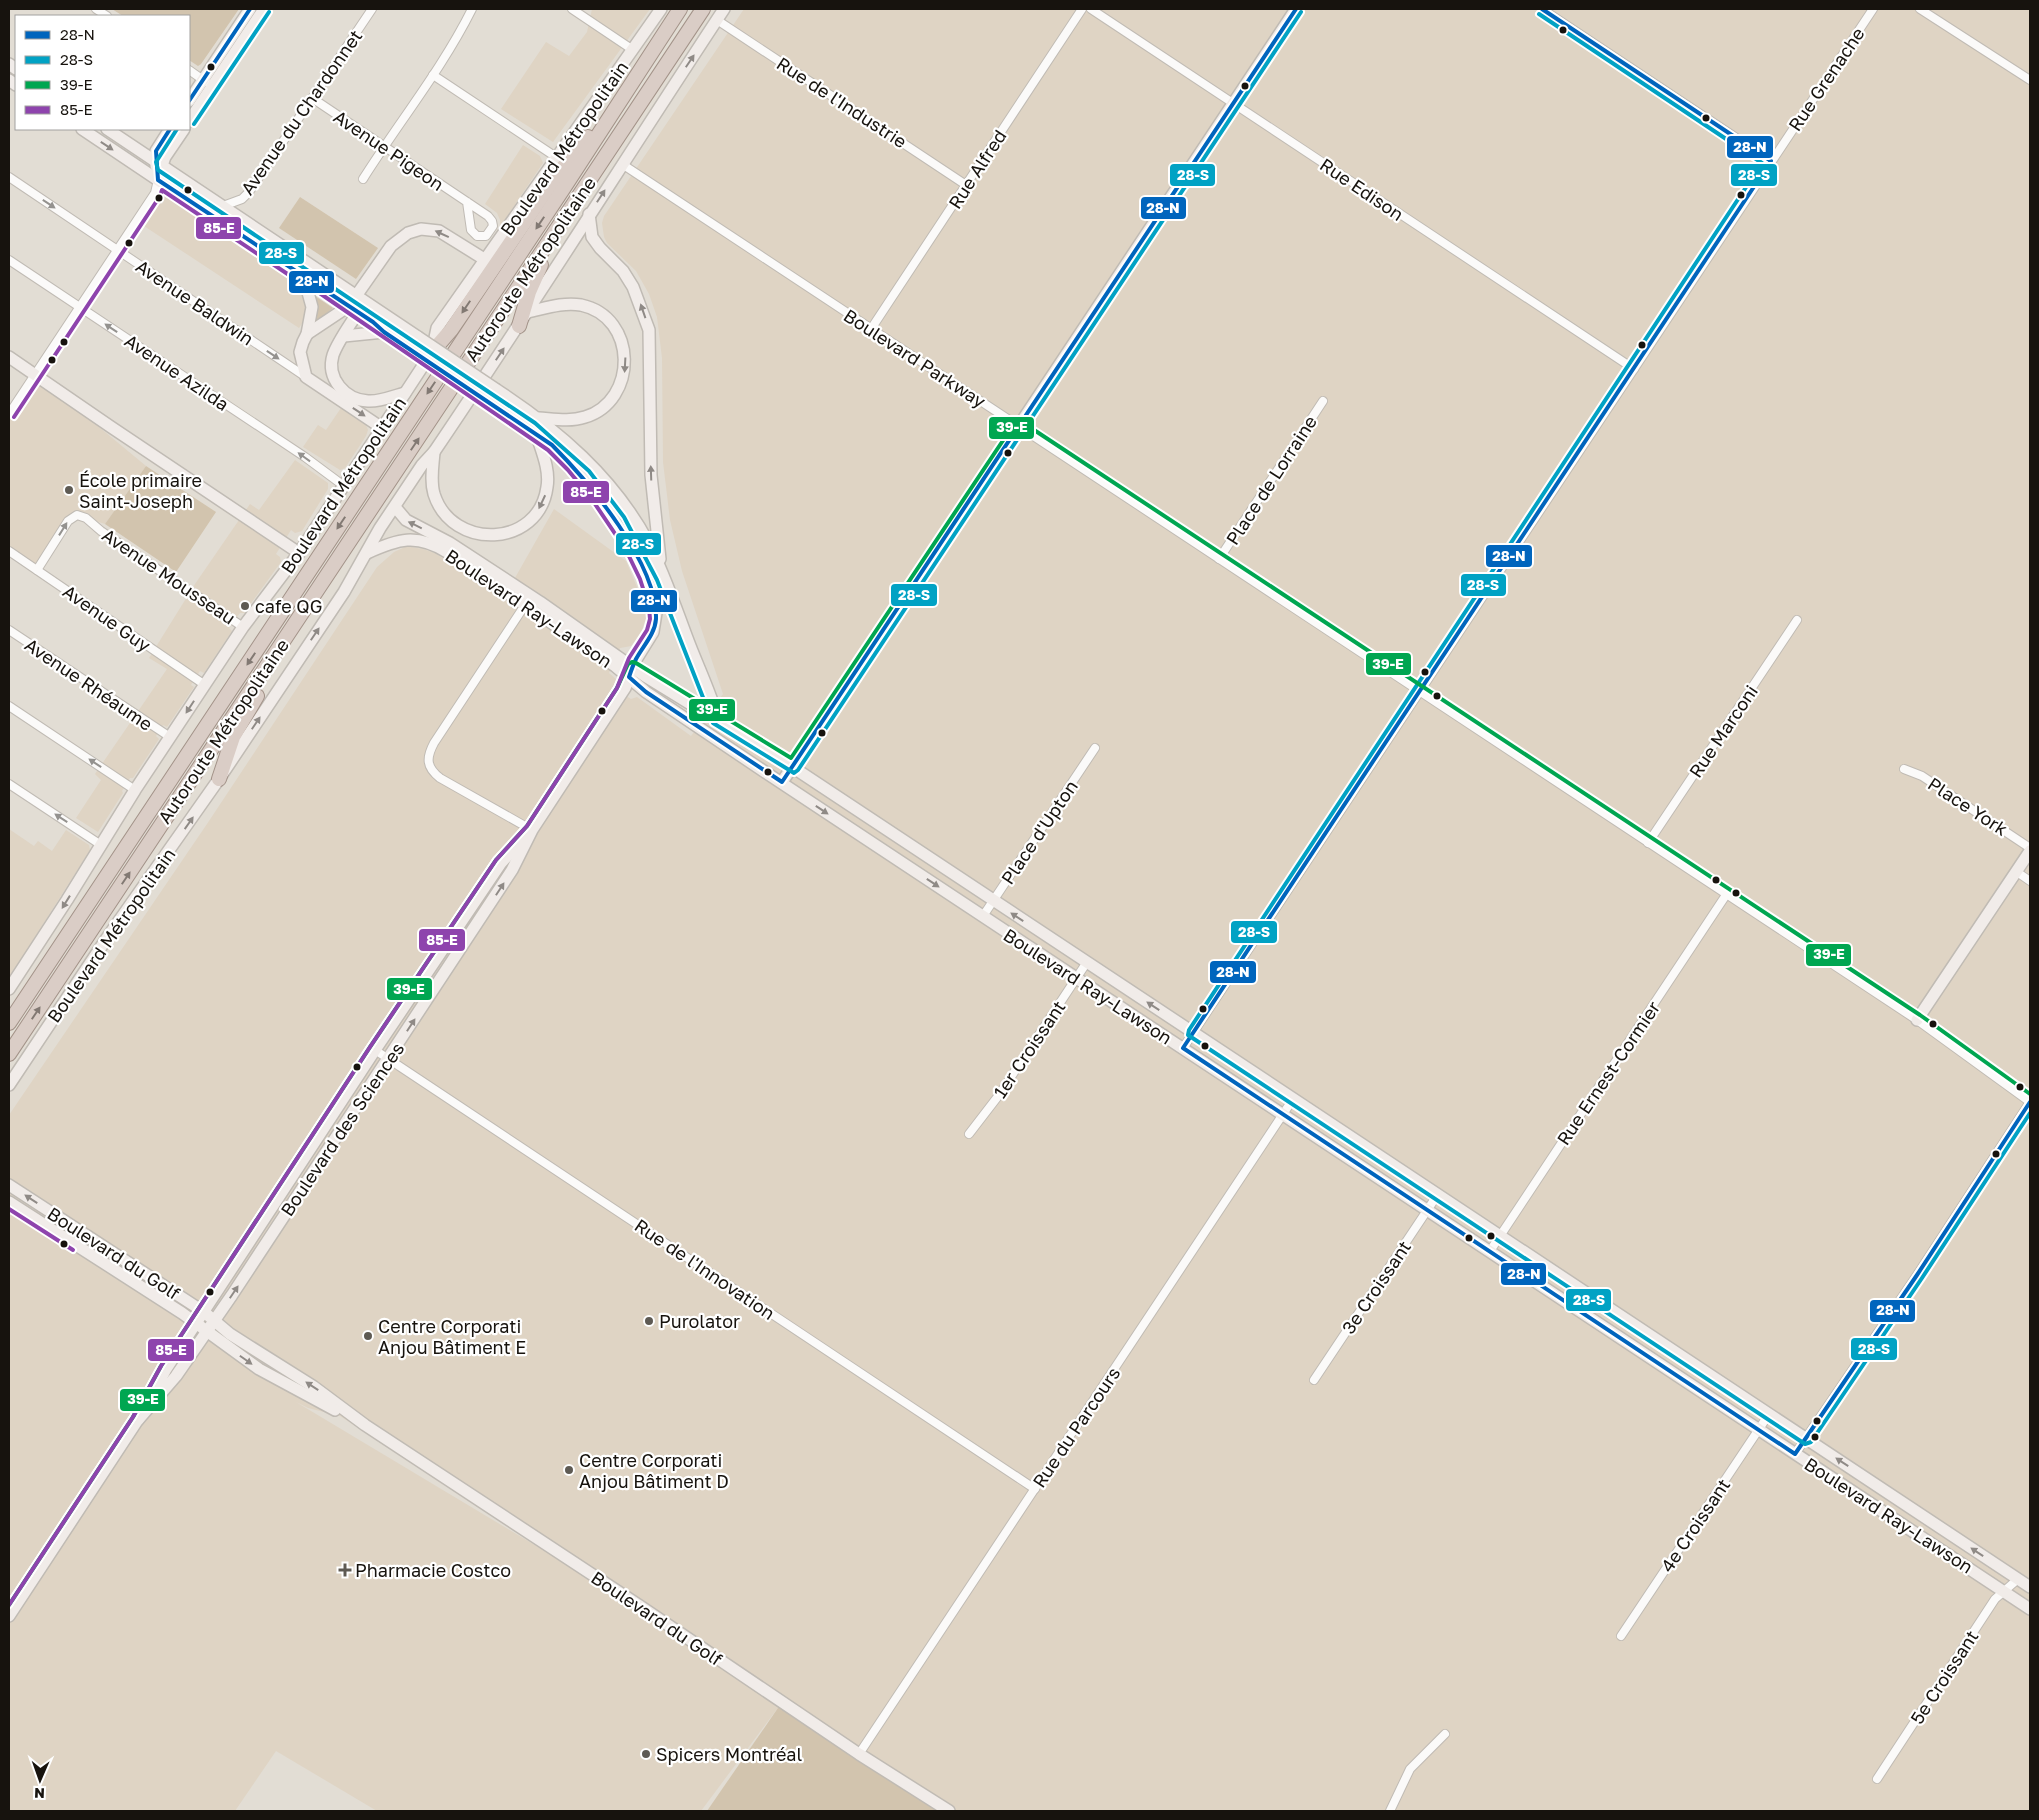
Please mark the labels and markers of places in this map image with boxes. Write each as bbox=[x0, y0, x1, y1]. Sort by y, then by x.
unlabelled marker bbox=[1558, 25, 1568, 35]
unlabelled marker bbox=[206, 62, 216, 72]
unlabelled marker bbox=[1240, 81, 1250, 91]
unlabelled marker bbox=[1701, 113, 1711, 123]
unlabelled marker bbox=[183, 185, 193, 195]
unlabelled marker bbox=[1736, 190, 1746, 200]
unlabelled marker bbox=[154, 193, 164, 203]
unlabelled marker bbox=[124, 238, 134, 248]
unlabelled marker bbox=[59, 337, 69, 347]
unlabelled marker bbox=[1637, 340, 1647, 350]
unlabelled marker bbox=[47, 355, 57, 365]
unlabelled marker bbox=[1003, 448, 1013, 458]
place label: École primaire Saint-Joseph bbox=[79, 469, 202, 512]
marker: École primaire Saint-Joseph bbox=[63, 484, 75, 496]
place label: cafe QG bbox=[255, 595, 322, 617]
marker: cafe QG bbox=[239, 600, 251, 612]
unlabelled marker bbox=[1420, 667, 1430, 677]
unlabelled marker bbox=[1432, 691, 1442, 701]
unlabelled marker bbox=[597, 706, 607, 716]
unlabelled marker bbox=[817, 728, 827, 738]
unlabelled marker bbox=[763, 767, 773, 777]
unlabelled marker bbox=[1711, 875, 1721, 885]
unlabelled marker bbox=[1731, 888, 1741, 898]
unlabelled marker bbox=[1198, 1004, 1208, 1014]
unlabelled marker bbox=[1928, 1019, 1938, 1029]
unlabelled marker bbox=[1200, 1041, 1210, 1051]
unlabelled marker bbox=[352, 1062, 362, 1072]
unlabelled marker bbox=[2015, 1082, 2025, 1092]
unlabelled marker bbox=[1991, 1149, 2001, 1159]
unlabelled marker bbox=[1486, 1231, 1496, 1241]
unlabelled marker bbox=[1464, 1233, 1474, 1243]
unlabelled marker bbox=[59, 1239, 69, 1249]
unlabelled marker bbox=[205, 1287, 215, 1297]
place label: Purolator bbox=[659, 1310, 740, 1332]
place label: Centre Corporati Anjou Bâtiment E bbox=[378, 1315, 526, 1358]
marker: Purolator bbox=[643, 1315, 655, 1327]
marker: Centre Corporati Anjou Bâtiment E bbox=[362, 1330, 374, 1342]
unlabelled marker bbox=[1812, 1416, 1822, 1426]
unlabelled marker bbox=[1810, 1432, 1820, 1442]
place label: Centre Corporati Anjou Bâtiment D bbox=[579, 1449, 729, 1492]
marker: Centre Corporati Anjou Bâtiment D bbox=[563, 1464, 575, 1476]
place label: Pharmacie Costco bbox=[355, 1559, 511, 1581]
marker: Pharmacie Costco bbox=[339, 1564, 351, 1576]
place label: Spicers Montréal bbox=[656, 1743, 803, 1765]
marker: Spicers Montréal bbox=[640, 1748, 652, 1760]

